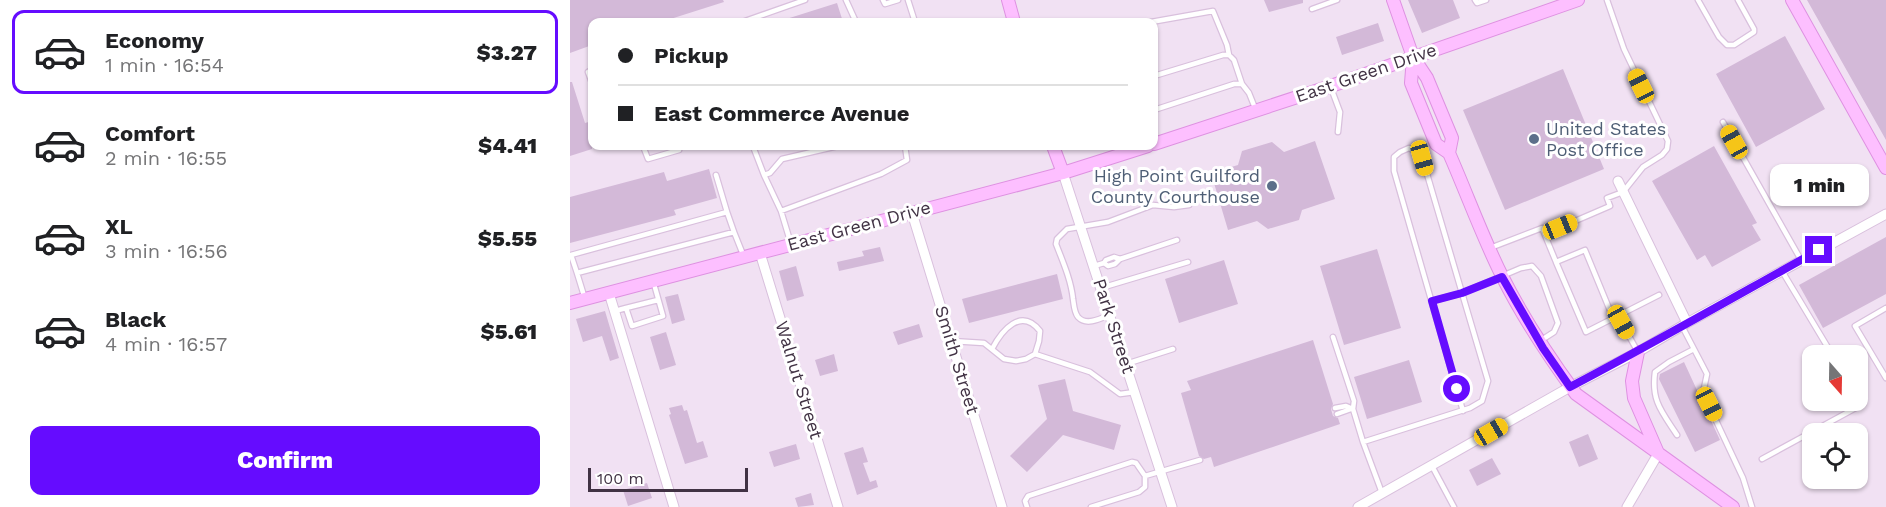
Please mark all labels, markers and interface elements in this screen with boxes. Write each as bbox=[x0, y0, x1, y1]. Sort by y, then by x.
icon: car bbox=[33, 25, 87, 79]
text: Economy bbox=[105, 28, 204, 53]
street label: East Green Drive bbox=[1293, 39, 1439, 107]
text: $3.27 bbox=[476, 40, 537, 65]
text: Pickup bbox=[654, 43, 729, 68]
text: 1 min · 16:54 bbox=[105, 53, 224, 77]
car bbox=[1625, 66, 1657, 106]
text: East Commerce Avenue bbox=[654, 101, 910, 126]
icon: car bbox=[33, 118, 87, 172]
place label: United States Post Office bbox=[1546, 118, 1666, 160]
text: Comfort bbox=[105, 121, 195, 146]
car bbox=[1717, 122, 1751, 162]
marker: United States Post Office bbox=[1527, 132, 1541, 146]
text: $4.41 bbox=[478, 133, 537, 158]
car bbox=[1408, 138, 1436, 178]
text: 2 min · 16:55 bbox=[105, 146, 227, 170]
callout: 1 min bbox=[1770, 163, 1868, 205]
place label: High Point Guilford County Courthouse bbox=[1091, 165, 1260, 207]
text: 1 min bbox=[1794, 173, 1845, 197]
marker: High Point Guilford County Courthouse bbox=[1265, 179, 1279, 193]
street label: East Green Drive bbox=[785, 196, 933, 255]
icon: car bbox=[33, 211, 87, 265]
car bbox=[1540, 212, 1580, 242]
text: XL bbox=[105, 214, 133, 239]
text: $5.55 bbox=[478, 226, 537, 251]
route end bbox=[1805, 236, 1832, 263]
text: 3 min · 16:56 bbox=[105, 239, 228, 263]
street label: Park Street bbox=[1089, 276, 1140, 376]
car bbox=[1604, 302, 1638, 342]
street label: Smith Street bbox=[931, 303, 984, 417]
icon: car bbox=[33, 304, 87, 358]
text: Black bbox=[105, 307, 166, 332]
street label: Walnut Street bbox=[772, 318, 828, 442]
text: $5.61 bbox=[481, 319, 537, 344]
text: 4 min · 16:57 bbox=[105, 332, 227, 356]
north arrow bbox=[1802, 345, 1868, 411]
map controls bbox=[1802, 345, 1868, 489]
route start bbox=[1443, 375, 1470, 402]
car bbox=[1693, 384, 1725, 424]
car bbox=[1471, 415, 1511, 449]
button: locate bbox=[1802, 423, 1868, 489]
button: Confirm bbox=[30, 426, 540, 495]
scale bar bbox=[588, 465, 748, 492]
text: 100 m bbox=[597, 469, 644, 488]

